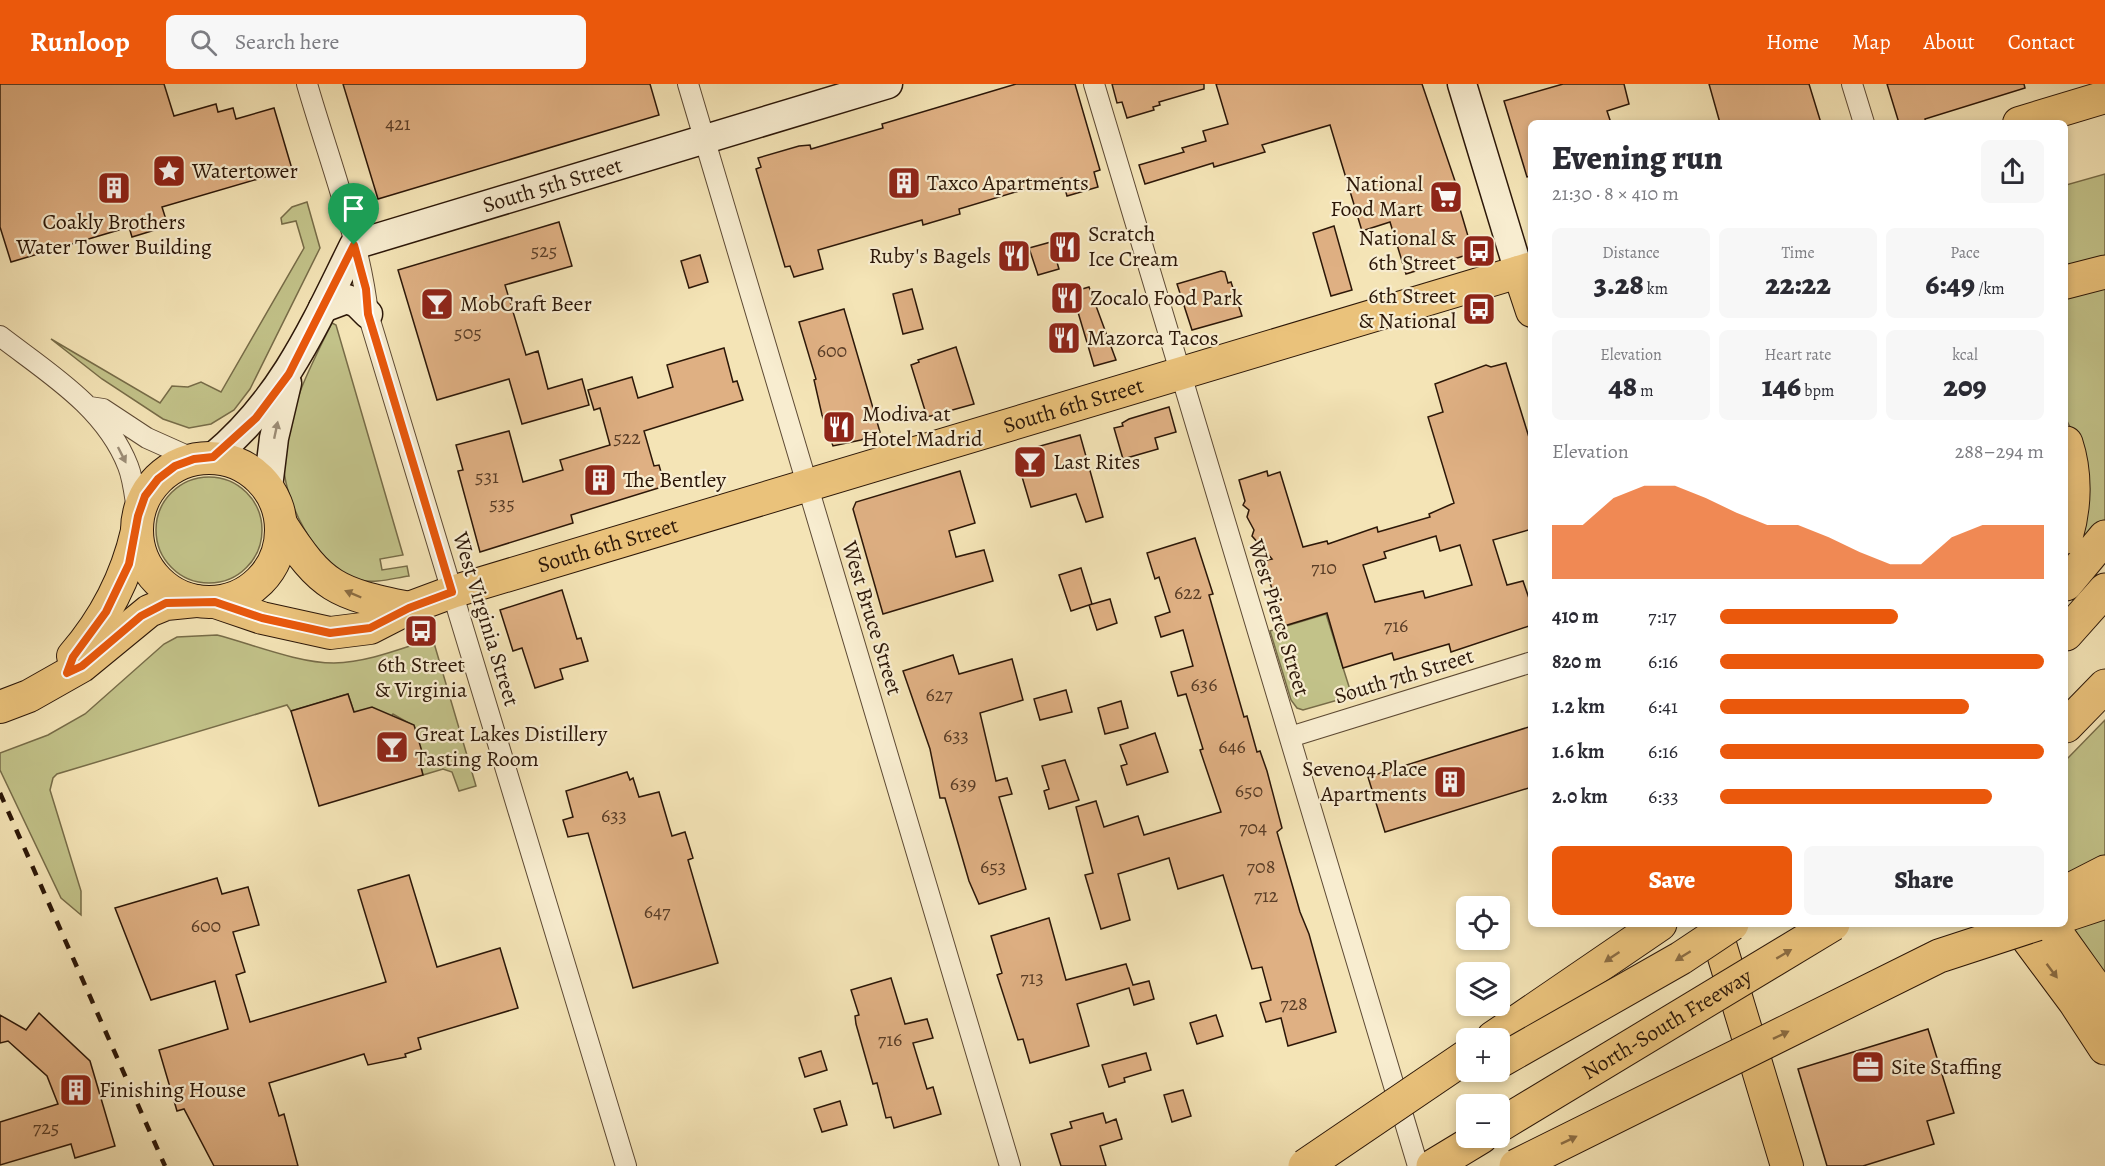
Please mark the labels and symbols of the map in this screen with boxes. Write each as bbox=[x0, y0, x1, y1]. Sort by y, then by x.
house number: 421 bbox=[385, 110, 411, 137]
street label: South 5th Street bbox=[479, 150, 626, 220]
place icon: Watertower bbox=[151, 153, 187, 189]
place label: Watertower bbox=[191, 156, 298, 186]
building icon: Taxco Apartments bbox=[886, 165, 922, 201]
place label: Taxco Apartments bbox=[927, 168, 1089, 198]
place label: National Food Mart bbox=[1330, 169, 1423, 224]
building icon: Coakly Brothers Water Tower Building bbox=[96, 170, 132, 206]
supermarket icon: National Food Mart bbox=[1428, 179, 1464, 215]
pin bbox=[328, 183, 379, 245]
place label: Coakly Brothers Water Tower Building bbox=[15, 207, 212, 262]
place label: Scratch Ice Cream bbox=[1088, 219, 1179, 274]
place label: National & 6th Street bbox=[1359, 223, 1457, 278]
restaurant icon: Scratch Ice Cream bbox=[1047, 229, 1083, 265]
bus stop icon: National & 6th Street bbox=[1461, 233, 1497, 269]
house number: 525 bbox=[531, 237, 557, 264]
restaurant icon: Ruby's Bagels bbox=[996, 238, 1032, 274]
place label: Ruby's Bagels bbox=[869, 241, 991, 271]
restaurant icon: Zocalo Food Park bbox=[1049, 280, 1085, 316]
place label: 6th Street & National bbox=[1359, 281, 1456, 336]
place label: Zocalo Food Park bbox=[1090, 283, 1243, 313]
bar icon: MobCraft Beer bbox=[419, 286, 455, 322]
place label: MobCraft Beer bbox=[460, 289, 592, 319]
bus stop icon: 6th Street & National bbox=[1461, 291, 1497, 327]
house number: 505 bbox=[454, 319, 482, 346]
restaurant icon: Mazorca Tacos bbox=[1046, 320, 1082, 356]
place label: Mazorca Tacos bbox=[1087, 323, 1219, 353]
house number: 600 bbox=[817, 337, 847, 364]
street label: South 6th Street bbox=[1000, 370, 1147, 441]
place label: Modiva at Hotel Madrid bbox=[862, 399, 983, 454]
restaurant icon: Modiva at Hotel Madrid bbox=[821, 409, 857, 445]
one-way arrow bbox=[272, 421, 281, 440]
house number: 522 bbox=[613, 424, 641, 451]
bar icon: Last Rites bbox=[1012, 444, 1048, 480]
one-way arrow bbox=[118, 447, 127, 464]
place label: Last Rites bbox=[1053, 447, 1140, 477]
building icon: The Bentley bbox=[582, 462, 618, 498]
house number: 531 bbox=[475, 463, 499, 490]
place label: The Bentley bbox=[623, 465, 726, 495]
house number: 535 bbox=[489, 490, 515, 517]
street label: South 6th Street bbox=[534, 510, 682, 580]
street label: West Virginia Street bbox=[445, 527, 527, 710]
street label: West Pierce Street bbox=[1241, 535, 1317, 700]
street label: West Bruce Street bbox=[834, 536, 910, 699]
house number: 710 bbox=[1311, 554, 1337, 581]
house number: 622 bbox=[1174, 579, 1203, 606]
one-way arrow bbox=[343, 589, 361, 599]
house number: 716 bbox=[1384, 612, 1408, 639]
bus stop icon: 6th Street & Virginia bbox=[403, 613, 439, 649]
street label: South 7th Street bbox=[1331, 641, 1477, 711]
place label: 6th Street & Virginia bbox=[375, 650, 468, 705]
house number: 636 bbox=[1191, 671, 1217, 698]
house number: 627 bbox=[925, 681, 953, 708]
place label: Great Lakes Distillery Tasting Room bbox=[415, 719, 607, 774]
house number: 633 bbox=[943, 722, 969, 749]
bar icon: Great Lakes Distillery Tasting Room bbox=[374, 729, 410, 765]
house number: 646 bbox=[1218, 733, 1246, 760]
place label: Seven04 Place Apartments bbox=[1302, 754, 1427, 809]
building icon: Seven04 Place Apartments bbox=[1432, 764, 1468, 800]
house number: 639 bbox=[950, 770, 976, 797]
house number: 650 bbox=[1235, 777, 1263, 804]
house number: 633 bbox=[601, 802, 627, 829]
house number: 704 bbox=[1239, 814, 1267, 841]
house number: 653 bbox=[980, 853, 1006, 880]
house number: 708 bbox=[1247, 853, 1275, 880]
house number: 712 bbox=[1254, 882, 1279, 909]
house number: 647 bbox=[644, 898, 671, 925]
house number: 600 bbox=[191, 912, 221, 939]
one-way arrow bbox=[1776, 948, 1792, 959]
one-way arrow bbox=[1604, 951, 1620, 962]
one-way arrow bbox=[1675, 951, 1691, 962]
street label: North-South Freeway bbox=[1576, 961, 1758, 1087]
one-way arrow bbox=[2046, 962, 2058, 978]
house number: 713 bbox=[1020, 964, 1044, 991]
house number: 728 bbox=[1280, 990, 1308, 1017]
house number: 716 bbox=[878, 1026, 902, 1053]
one-way arrow bbox=[1772, 1030, 1789, 1039]
office icon: Site Staffing bbox=[1850, 1049, 1886, 1085]
place label: Site Staffing bbox=[1891, 1052, 2002, 1082]
building icon: Finishing House bbox=[58, 1072, 94, 1108]
place label: Finishing House bbox=[99, 1075, 246, 1105]
house number: 725 bbox=[33, 1114, 59, 1141]
one-way arrow bbox=[1560, 1135, 1577, 1145]

